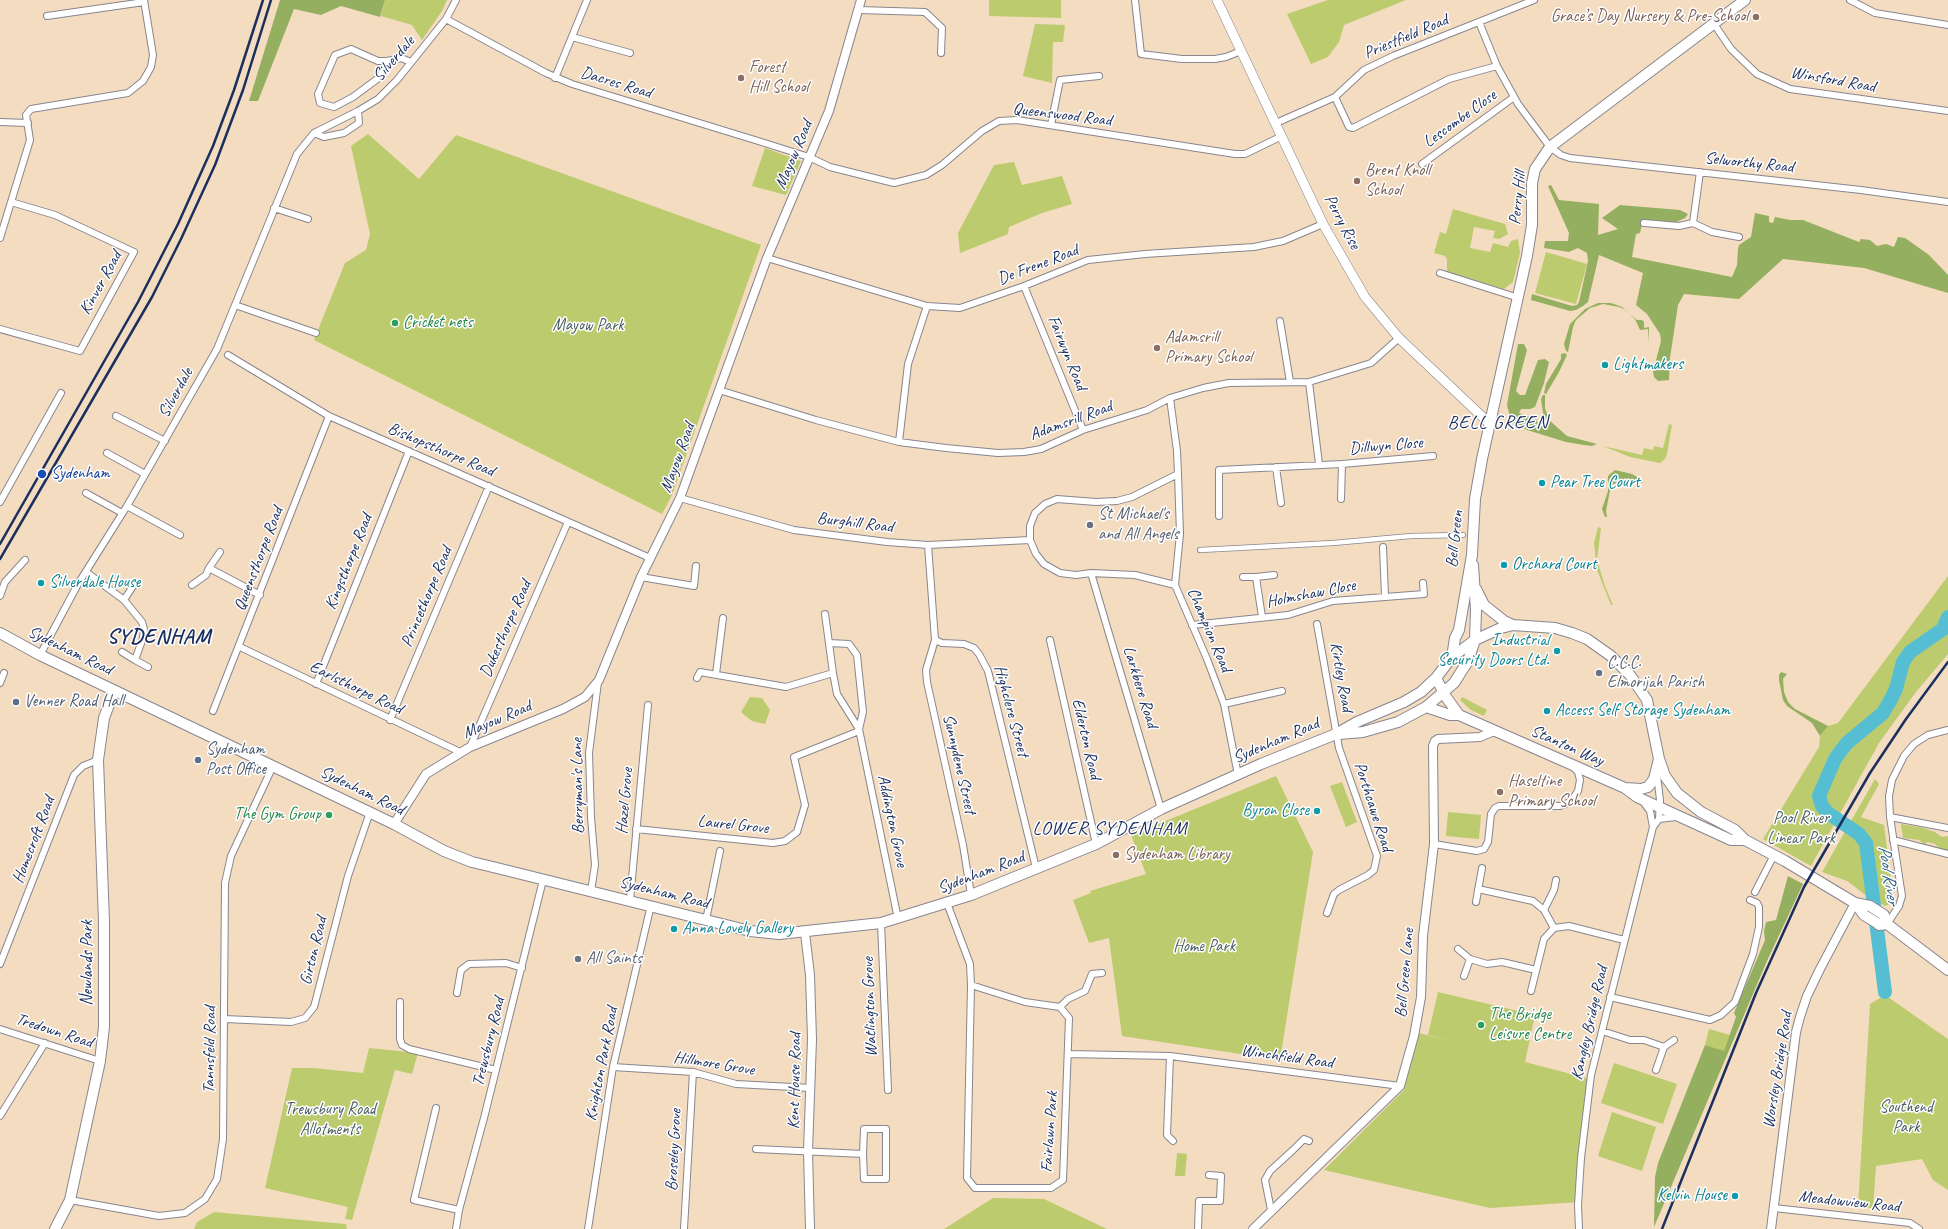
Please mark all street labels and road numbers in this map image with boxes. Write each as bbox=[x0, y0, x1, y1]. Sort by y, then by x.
street label: Priestfield Road bbox=[1361, 10, 1451, 64]
street label: Silverdale bbox=[369, 32, 419, 86]
street label: Dacres Road bbox=[578, 63, 654, 103]
street label: Winsford Road bbox=[1789, 63, 1877, 97]
street label: Lescombe Close bbox=[1419, 86, 1501, 152]
street label: Queenswood Road bbox=[1011, 99, 1113, 131]
street label: Mayow Road bbox=[770, 118, 818, 192]
street label: Selworthy Road bbox=[1704, 148, 1794, 178]
street label: Perry Hill bbox=[1505, 170, 1531, 226]
street label: Perry Rise bbox=[1319, 191, 1365, 253]
street label: De Frene Road bbox=[995, 240, 1081, 290]
street label: Kinver Road bbox=[75, 248, 127, 318]
street label: Fairwyn Road bbox=[1043, 313, 1091, 393]
street label: Silverdale bbox=[154, 364, 198, 422]
street label: Adamsrill Road bbox=[1027, 397, 1115, 445]
street label: Bishopsthorpe Road bbox=[385, 418, 497, 482]
street label: Mayow Road bbox=[656, 420, 700, 496]
street label: Dillwyn Close bbox=[1348, 433, 1424, 459]
street label: Queensthorpe Road bbox=[230, 504, 288, 614]
street label: Burghill Road bbox=[816, 508, 894, 538]
street label: Bell Green bbox=[1442, 509, 1468, 569]
street label: Kingsthorpe Road bbox=[321, 511, 377, 613]
street label: Princethorpe Road bbox=[397, 544, 457, 650]
street label: Holmshaw Close bbox=[1265, 575, 1357, 613]
street label: Dukesthorpe Road bbox=[476, 577, 536, 681]
street label: Champion Road bbox=[1182, 585, 1236, 675]
street label: Sydenham Road bbox=[24, 622, 116, 680]
street label: Kirtley Road bbox=[1325, 641, 1357, 713]
street label: Larkbere Road bbox=[1118, 644, 1162, 730]
street label: Earlsthorpe Road bbox=[306, 657, 406, 719]
street label: Highclere Street bbox=[989, 663, 1033, 759]
street label: Mayow Road bbox=[460, 696, 534, 744]
street label: Elderton Road bbox=[1067, 697, 1105, 781]
street label: Sunnydene Street bbox=[938, 712, 980, 816]
street label: Sydenham Road bbox=[1230, 714, 1322, 768]
street label: Stanton Way bbox=[1527, 721, 1607, 771]
street label: Berryman's Lane bbox=[567, 738, 589, 834]
street label: Porthcawe Road bbox=[1349, 760, 1397, 854]
street label: Sydenham Road bbox=[316, 762, 408, 820]
street label: Hazel Grove bbox=[612, 767, 638, 835]
street label: Addington Grove bbox=[872, 773, 912, 869]
street label: Homecroft Road bbox=[8, 794, 60, 886]
street label: Laurel Grove bbox=[697, 811, 769, 839]
street label: Sydenham Road bbox=[935, 847, 1027, 899]
street label: Sydenham Road bbox=[617, 872, 711, 914]
street label: Girton Road bbox=[296, 915, 332, 987]
street label: Newlands Park bbox=[78, 920, 98, 1006]
street label: Bell Green Lane bbox=[1391, 928, 1419, 1018]
street label: Watlington Grove bbox=[858, 957, 882, 1057]
street label: Kangley Bridge Road bbox=[1567, 964, 1613, 1082]
street label: Trewsbury Road bbox=[468, 995, 510, 1089]
street label: Knighton Park Road bbox=[581, 1005, 623, 1123]
street label: Tannsfeld Road bbox=[199, 1006, 221, 1094]
street label: Tredown Road bbox=[13, 1009, 95, 1053]
street label: Worsley Bridge Road bbox=[1759, 1010, 1797, 1130]
street label: Kent House Road bbox=[784, 1033, 806, 1129]
street label: Winchfield Road bbox=[1240, 1040, 1334, 1074]
street label: Hillmore Grove bbox=[672, 1048, 756, 1080]
street label: Fairlawn Park bbox=[1037, 1091, 1063, 1173]
street label: Broseley Grove bbox=[662, 1108, 686, 1192]
street label: Meadowview Road bbox=[1797, 1187, 1901, 1217]

